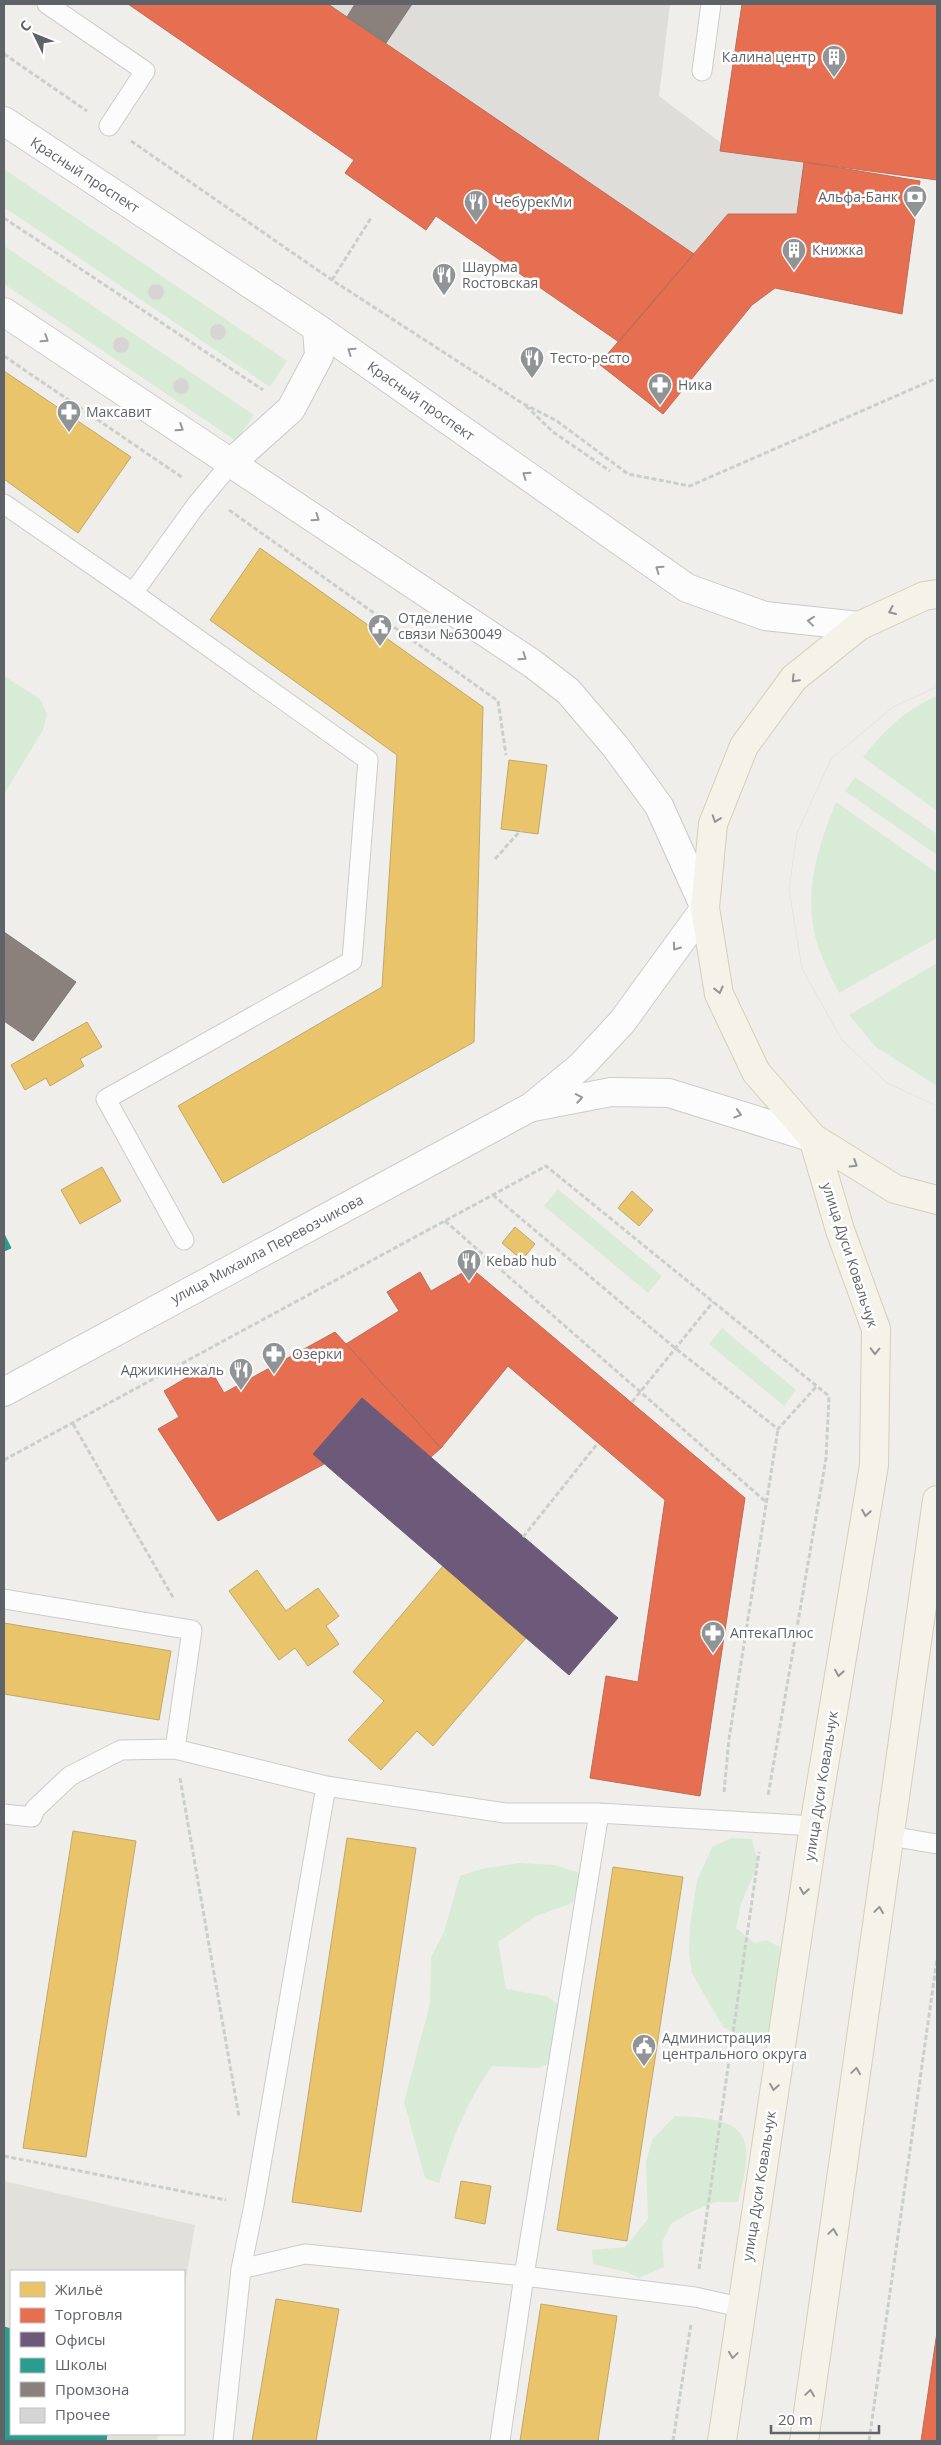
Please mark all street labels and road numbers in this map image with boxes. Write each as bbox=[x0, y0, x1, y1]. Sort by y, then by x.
street label: Красный проспект bbox=[27, 132, 144, 217]
street label: Красный проспект bbox=[364, 357, 479, 445]
street label: улица Дуси Ковальчук bbox=[818, 1180, 883, 1331]
street label: улица Михаила Перевозчикова bbox=[167, 1190, 366, 1308]
street label: улица Дуси Ковальчук bbox=[799, 1709, 842, 1862]
street label: улица Дуси Ковальчук bbox=[737, 2109, 780, 2262]

